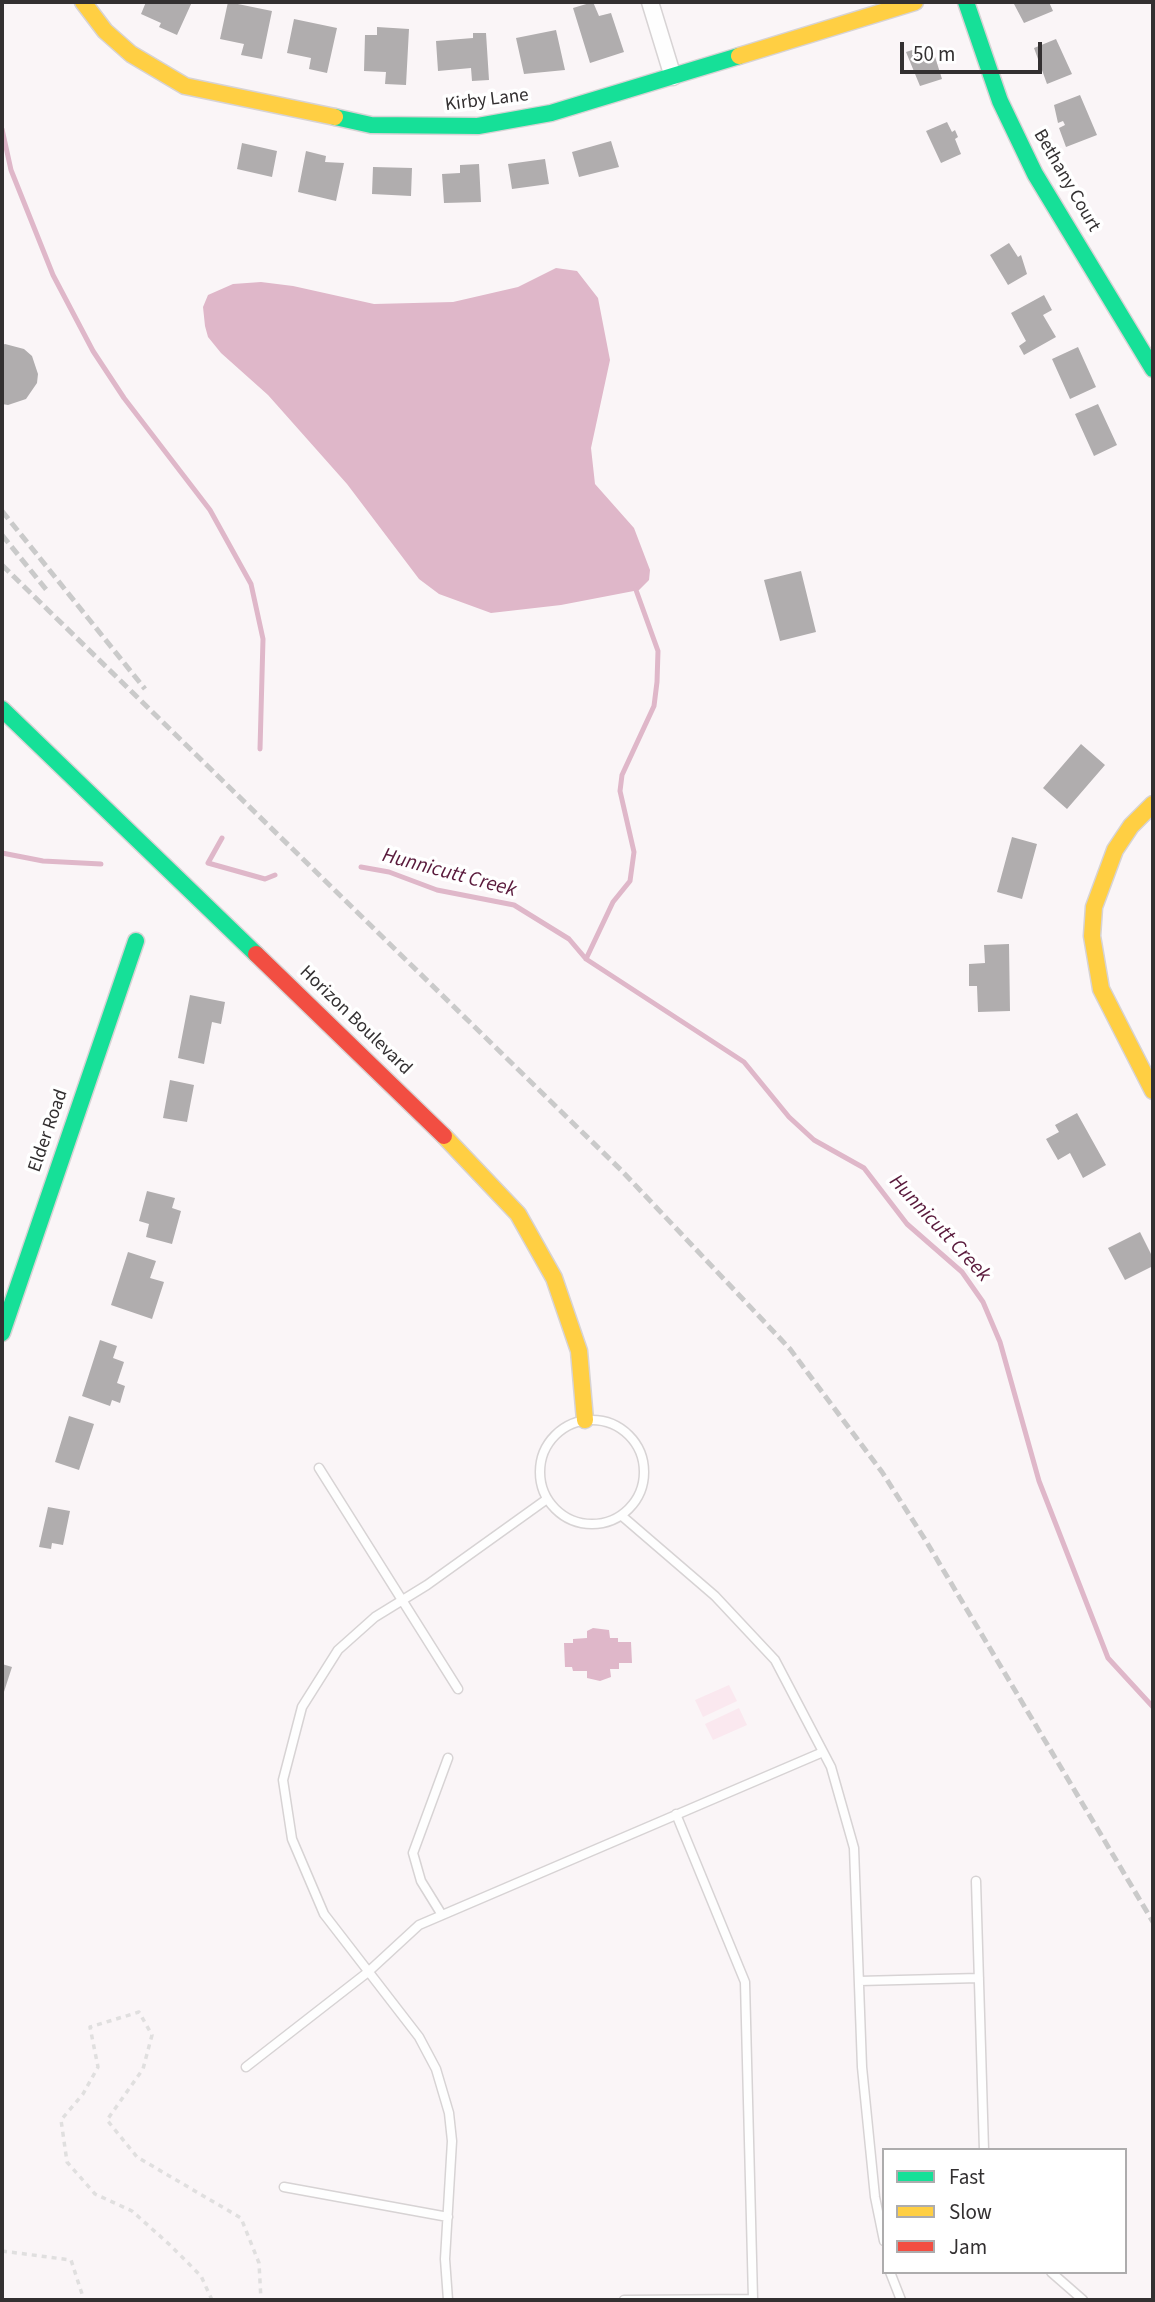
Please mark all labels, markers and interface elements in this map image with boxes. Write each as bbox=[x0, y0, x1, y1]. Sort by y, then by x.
scale bar bbox=[903, 28, 1045, 72]
text: 50 m bbox=[913, 39, 955, 69]
street label: Kirby Lane bbox=[444, 85, 530, 117]
street label: Bethany Court bbox=[1028, 126, 1104, 236]
water label: Hunnicutt Creek bbox=[379, 844, 519, 904]
street label: Horizon Boulevard bbox=[294, 962, 416, 1080]
street label: Elder Road bbox=[24, 1087, 74, 1175]
water label: Hunnicutt Creek bbox=[883, 1170, 995, 1288]
legend bbox=[882, 2148, 1127, 2274]
text: Fast bbox=[949, 2162, 985, 2192]
text: Slow bbox=[949, 2197, 992, 2227]
text: Jam bbox=[949, 2232, 987, 2262]

